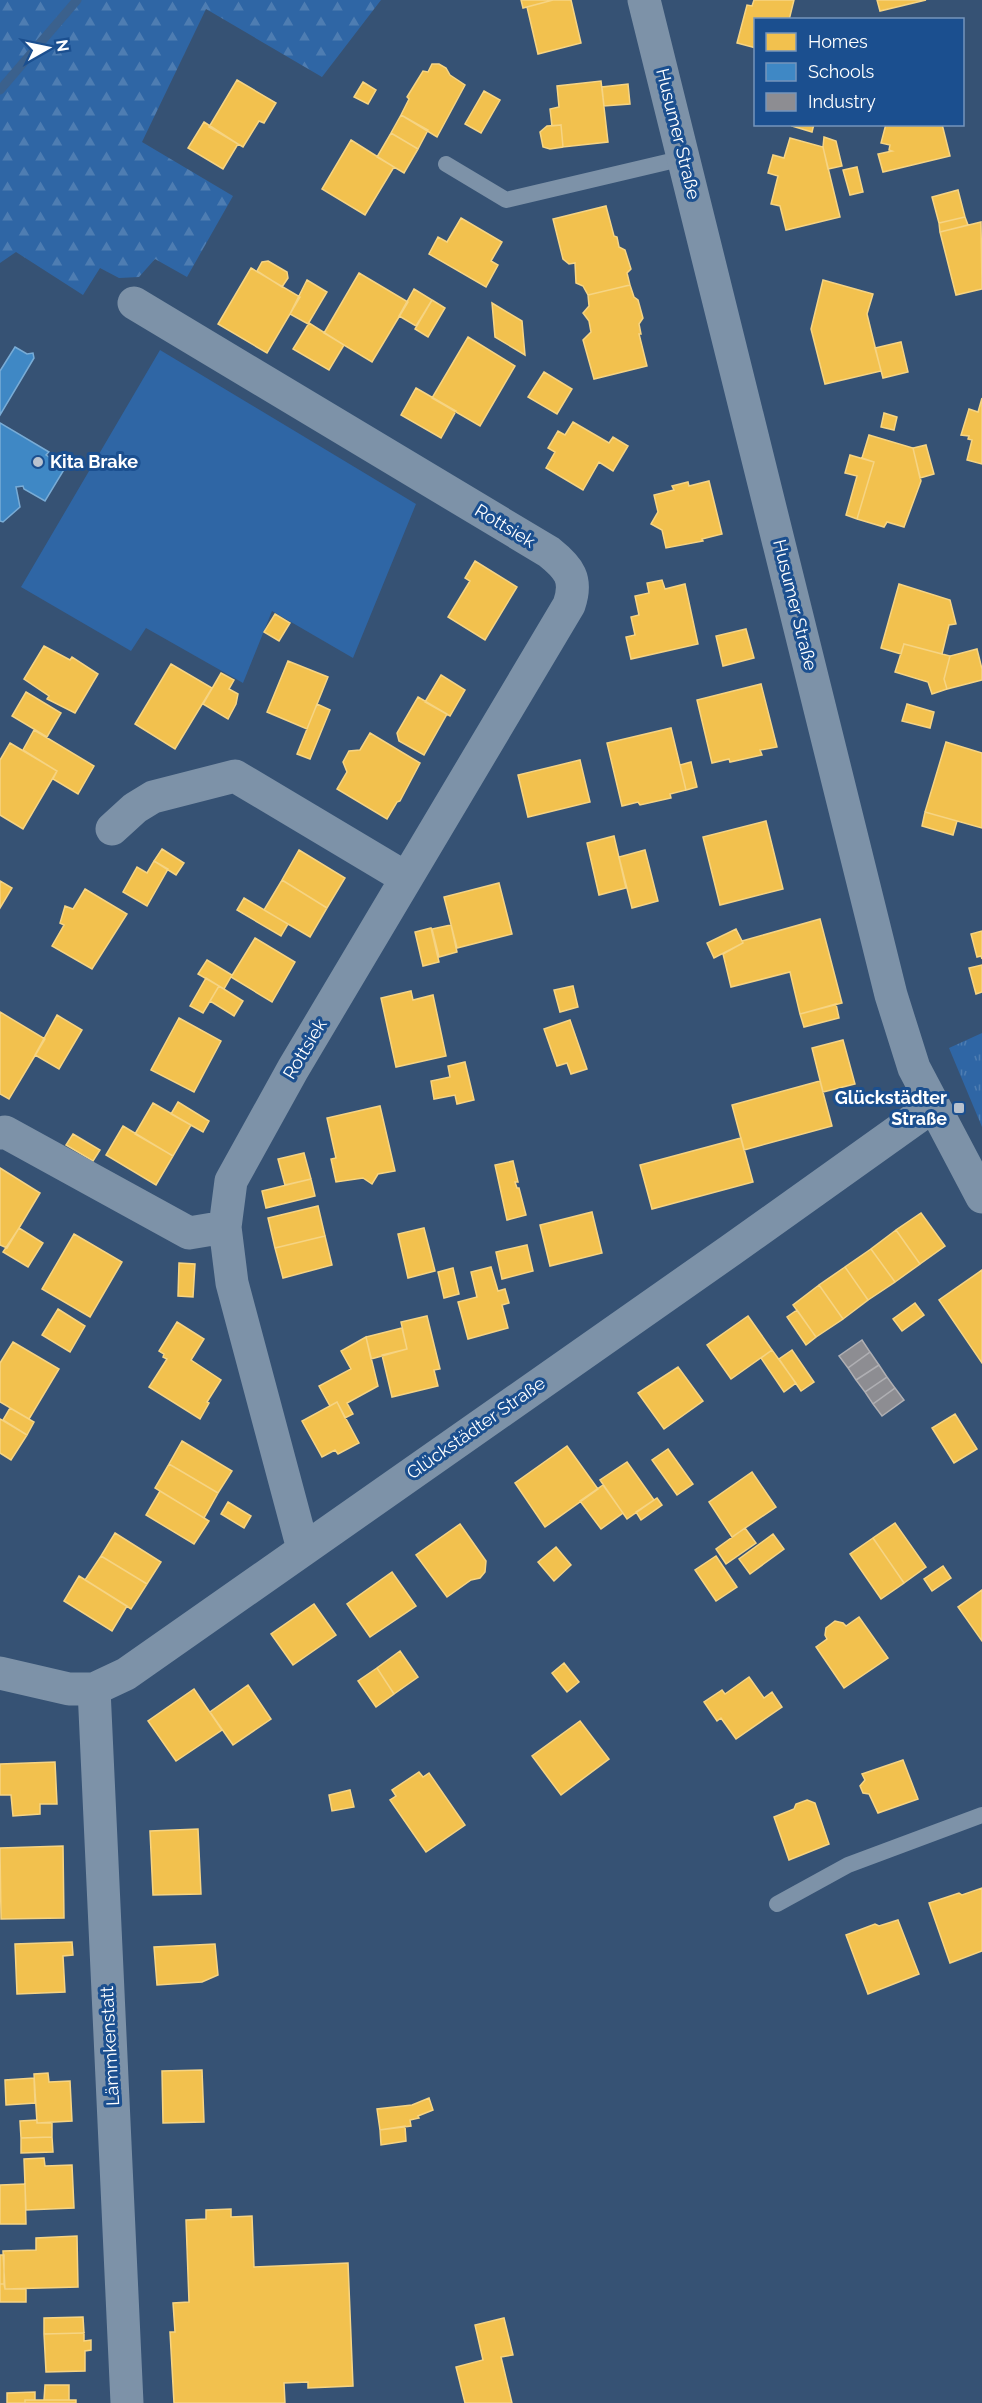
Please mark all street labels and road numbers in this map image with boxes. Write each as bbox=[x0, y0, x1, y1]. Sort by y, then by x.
street label: Husumer Straße bbox=[652, 66, 705, 202]
street label: Rottsiek bbox=[471, 499, 540, 552]
street label: Husumer Straße bbox=[769, 537, 822, 673]
street label: Rottsiek bbox=[278, 1014, 331, 1083]
street label: Glückstädter Straße bbox=[403, 1372, 549, 1483]
street label: Lämmkenstatt bbox=[96, 1986, 123, 2107]

